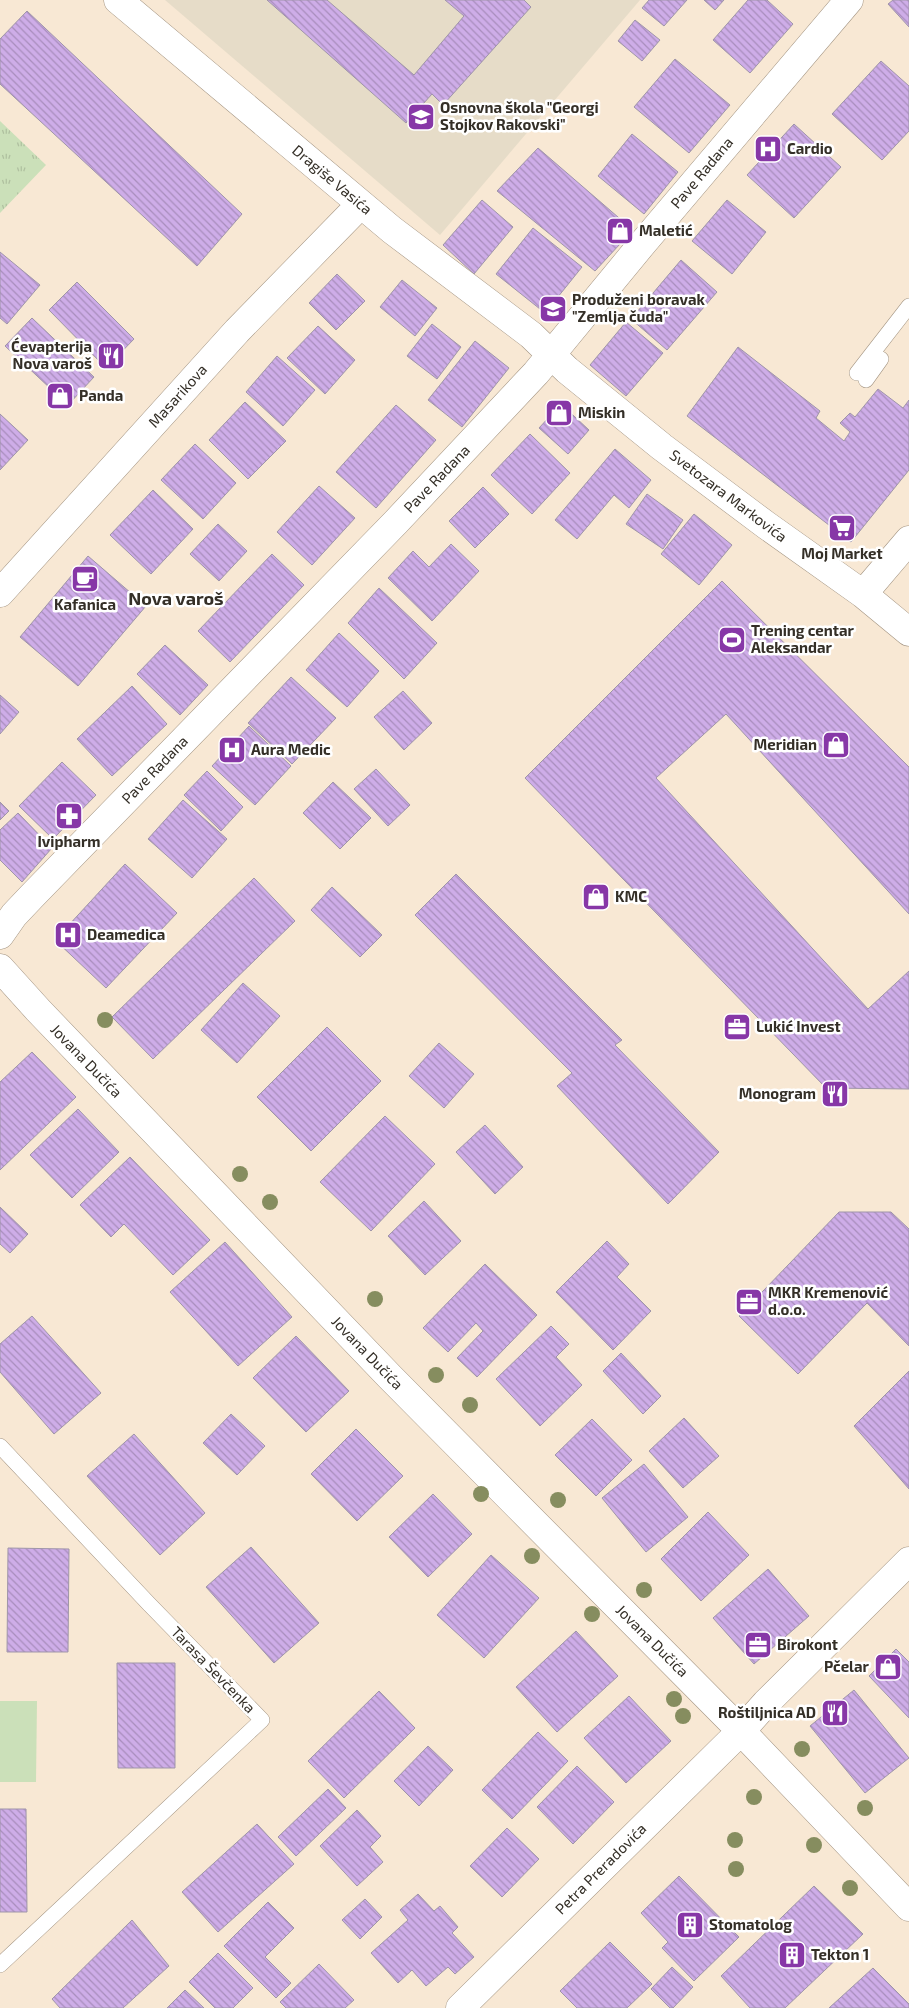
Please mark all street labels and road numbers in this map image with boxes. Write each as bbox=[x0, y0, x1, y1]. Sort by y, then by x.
street label: Pave Radana bbox=[666, 133, 736, 212]
street label: Dragiše Vasića bbox=[289, 141, 376, 218]
street label: Masarikova bbox=[144, 360, 210, 431]
street label: Pave Radana bbox=[399, 441, 473, 516]
street label: Svetozara Markovića bbox=[666, 445, 791, 545]
street label: Pave Radana bbox=[117, 732, 191, 807]
street label: Jovana Dučića bbox=[47, 1020, 126, 1101]
street label: Jovana Dučića bbox=[328, 1312, 407, 1393]
street label: Jovana Dučića bbox=[613, 1600, 693, 1680]
street label: Tarasa Ševčenka bbox=[168, 1622, 259, 1716]
street label: Petra Preradovića bbox=[551, 1819, 650, 1918]

